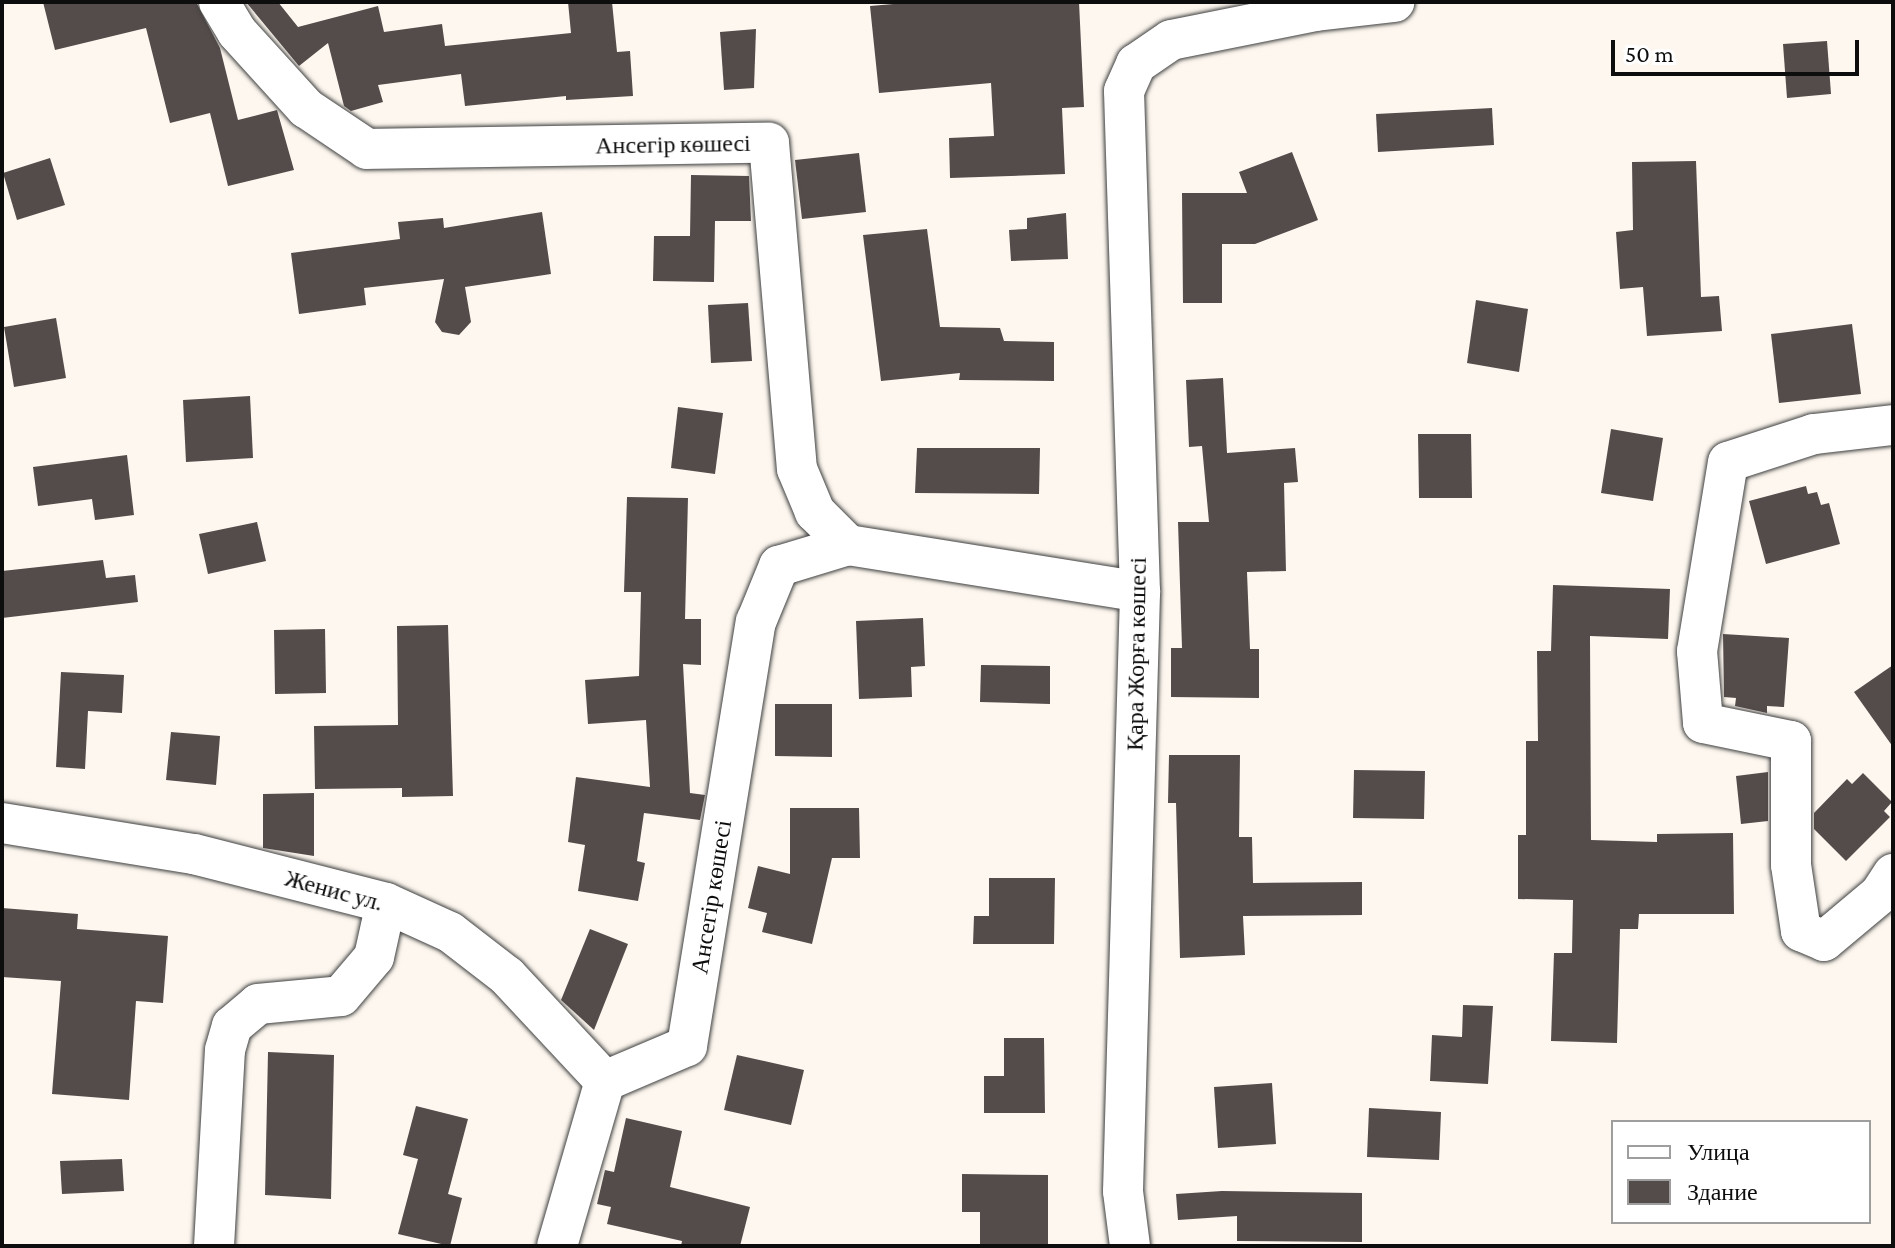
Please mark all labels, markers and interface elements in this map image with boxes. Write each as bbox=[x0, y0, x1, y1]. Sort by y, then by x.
scale bar bbox=[1615, 24, 1863, 74]
text: 50 m bbox=[1625, 40, 1674, 67]
street label: Ансегір көшесі bbox=[595, 128, 751, 160]
street label: Қара Жорға көшесі bbox=[1120, 557, 1152, 751]
street label: Ансегір көшесі bbox=[685, 818, 737, 976]
street label: Женис ул. bbox=[282, 863, 386, 917]
legend bbox=[1611, 1120, 1871, 1224]
text: Улица bbox=[1687, 1138, 1750, 1165]
text: Здание bbox=[1687, 1178, 1758, 1205]

